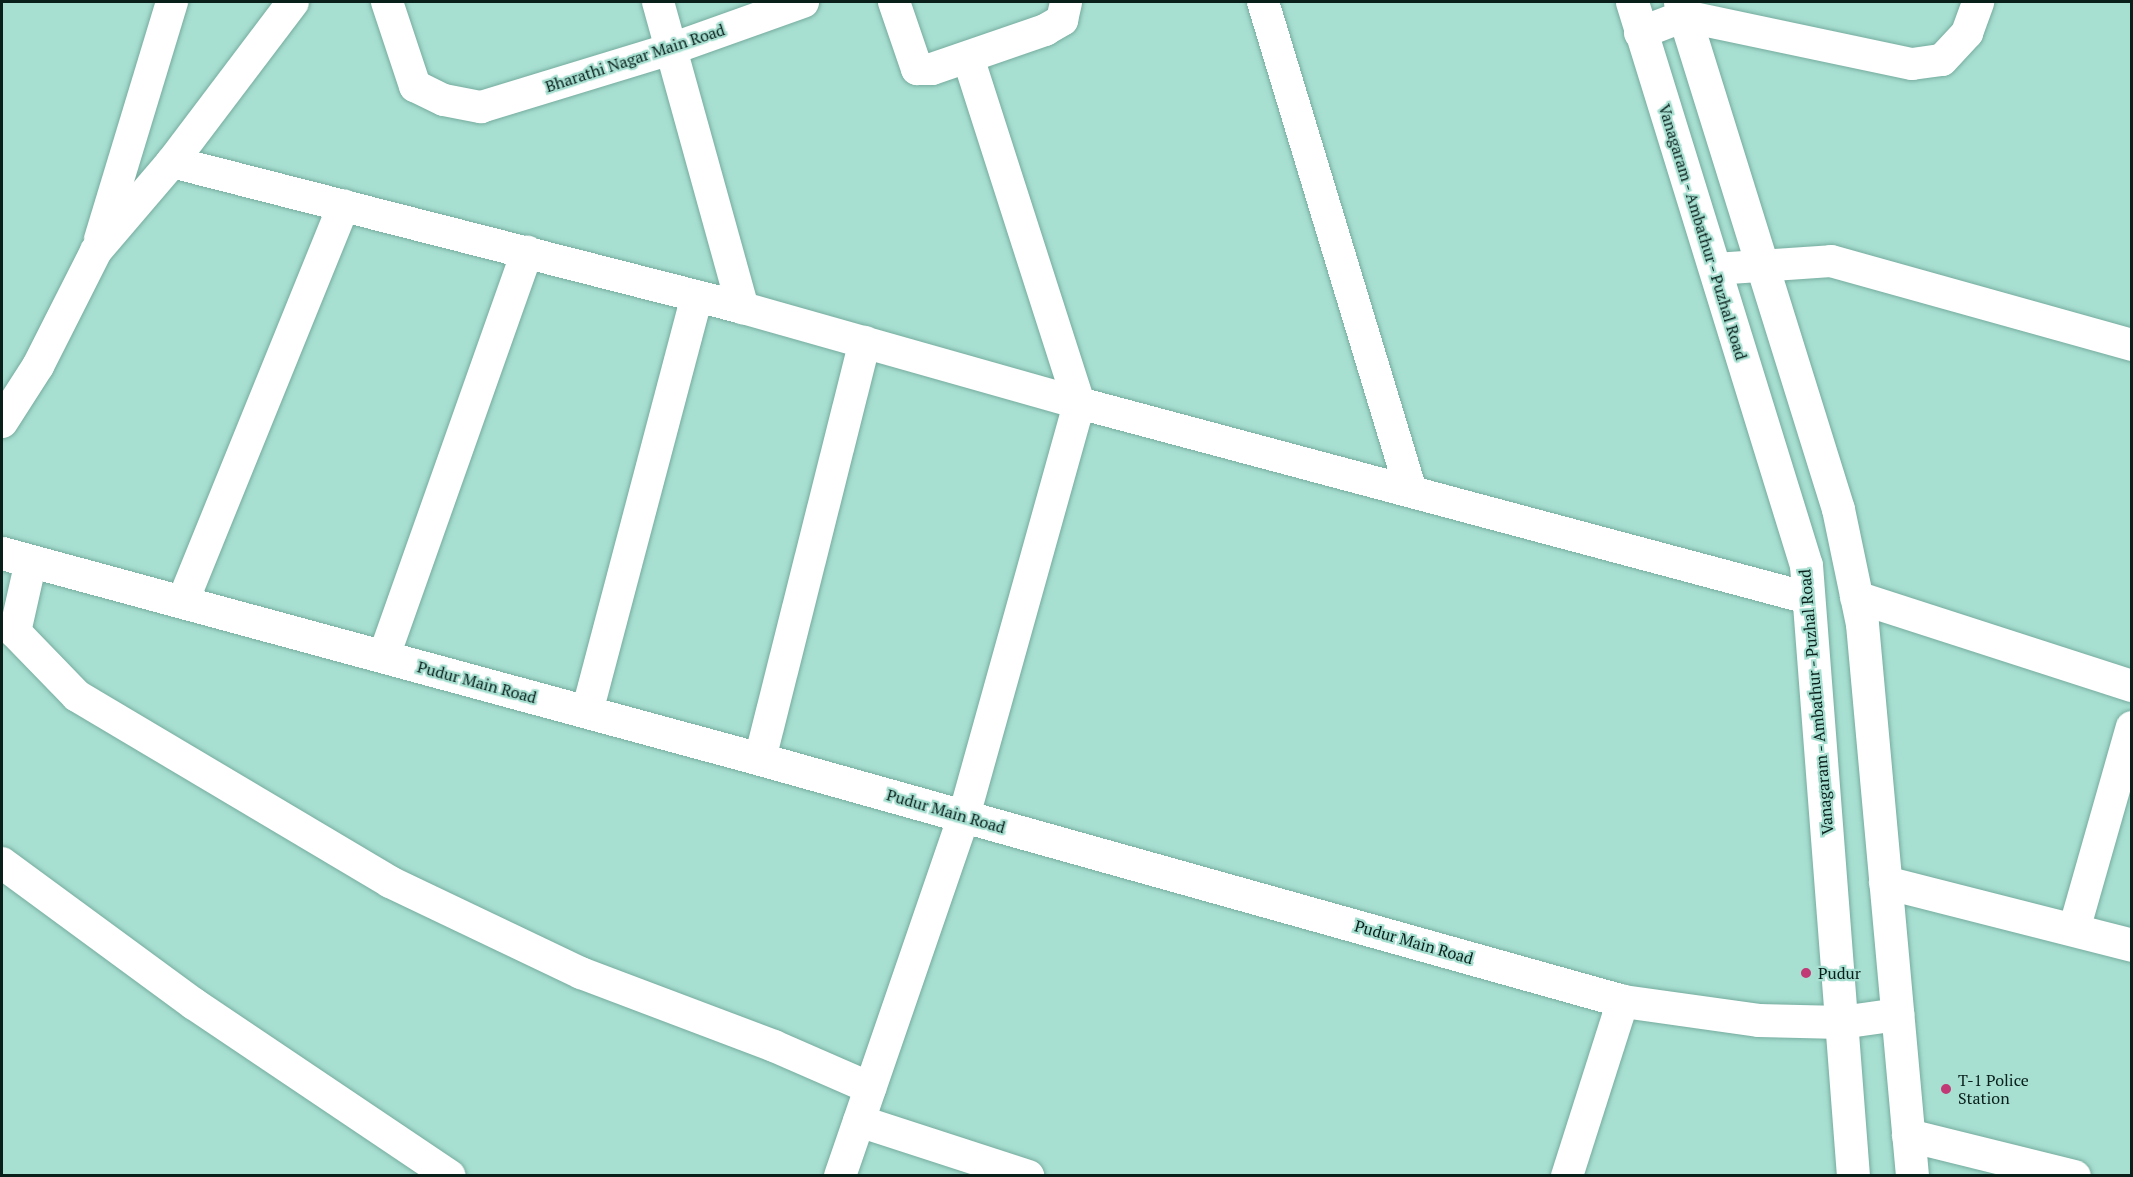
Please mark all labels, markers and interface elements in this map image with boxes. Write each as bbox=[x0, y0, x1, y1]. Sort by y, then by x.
street label: Bharathi Nagar Main Road bbox=[543, 20, 727, 96]
street label: Vanagaram - Ambathur - Puzhal Road bbox=[1654, 100, 1752, 364]
street label: Vanagaram - Ambathur - Puzhal Road bbox=[1795, 567, 1837, 837]
street label: Pudur Main Road bbox=[415, 657, 539, 707]
street label: Pudur Main Road bbox=[884, 785, 1008, 837]
street label: Pudur Main Road bbox=[1352, 916, 1476, 968]
place label: Pudur bbox=[1818, 963, 1861, 983]
marker: Pudur bbox=[1799, 966, 1813, 980]
place label: T-1 Police Station bbox=[1958, 1070, 2029, 1108]
marker: T-1 Police Station bbox=[1939, 1082, 1953, 1096]

